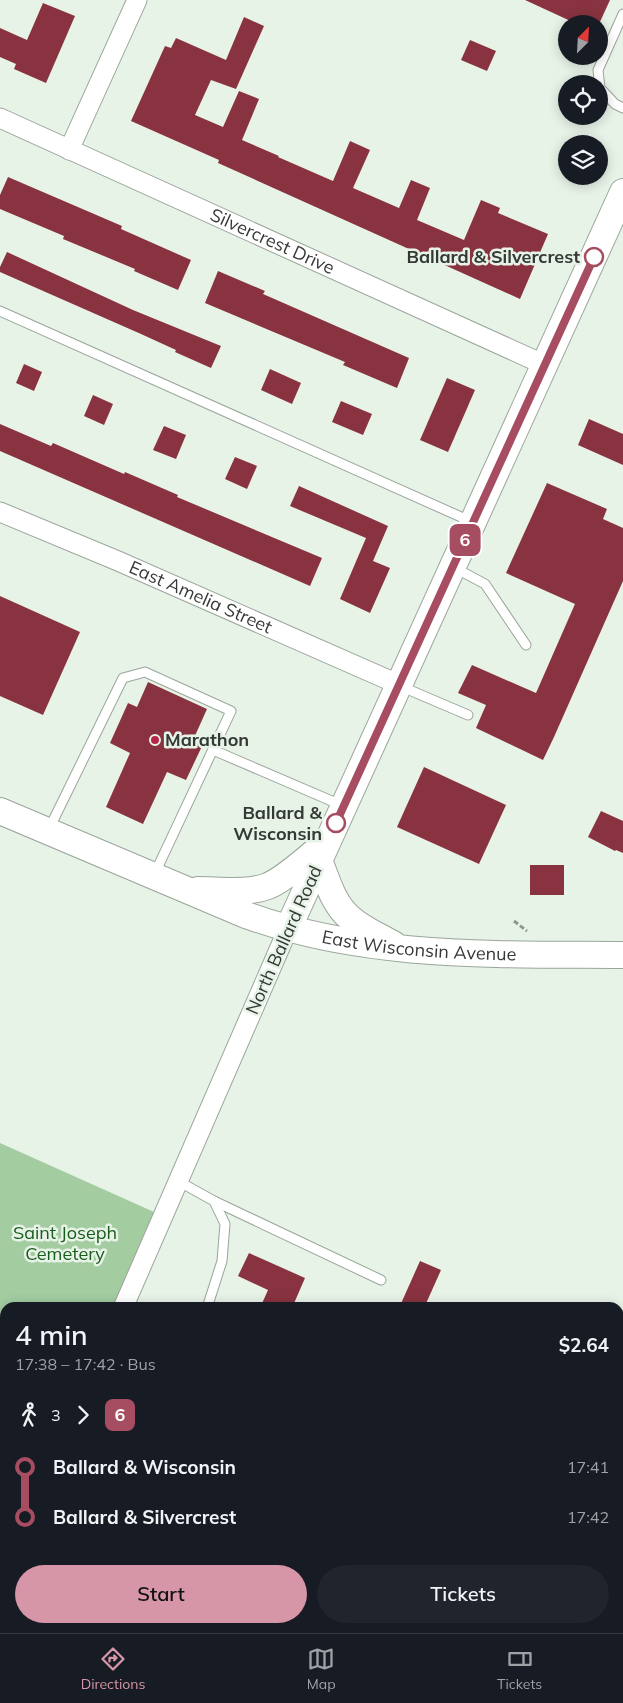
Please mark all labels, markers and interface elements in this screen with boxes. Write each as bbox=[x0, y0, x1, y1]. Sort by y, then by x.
north arrow bbox=[558, 15, 608, 65]
map controls bbox=[558, 15, 608, 185]
button: locate bbox=[558, 75, 608, 125]
button: layers bbox=[558, 135, 608, 185]
street label: Silvercrest Drive bbox=[207, 203, 338, 279]
place label: Ballard & Silvercrest bbox=[406, 245, 580, 268]
marker: Ballard & Silvercrest bbox=[584, 247, 604, 267]
line badge: 6 bbox=[449, 524, 481, 556]
text: 6 bbox=[460, 528, 470, 551]
street label: East Amelia Street bbox=[126, 555, 276, 638]
place label: Marathon bbox=[165, 728, 249, 751]
marker: Marathon bbox=[149, 734, 161, 746]
place label: Ballard & Wisconsin bbox=[233, 801, 323, 845]
marker: Ballard & Wisconsin bbox=[326, 813, 346, 833]
street label: North Ballard Road bbox=[240, 862, 327, 1018]
street label: East Wisconsin Avenue bbox=[320, 925, 517, 965]
park label: Saint Joseph Cemetery bbox=[13, 1221, 117, 1265]
text: 4 min bbox=[15, 1317, 88, 1352]
text: $2.64 bbox=[559, 1333, 609, 1357]
text: 17:38 – 17:42 · Bus bbox=[15, 1354, 156, 1374]
icon: walk bbox=[15, 1401, 43, 1429]
icon: forward bbox=[69, 1401, 97, 1429]
text: 6 bbox=[115, 1403, 125, 1426]
text: 3 bbox=[51, 1405, 61, 1425]
text: Ballard & Wisconsin bbox=[53, 1455, 236, 1479]
text: 17:41 bbox=[567, 1457, 609, 1477]
text: Ballard & Silvercrest bbox=[53, 1505, 236, 1529]
text: 17:42 bbox=[567, 1507, 609, 1527]
button: Start bbox=[15, 1565, 307, 1623]
button: Tickets bbox=[317, 1565, 609, 1623]
tab: Directions bbox=[81, 1645, 145, 1693]
tab: Map bbox=[307, 1645, 336, 1693]
tab: Tickets bbox=[497, 1645, 542, 1693]

